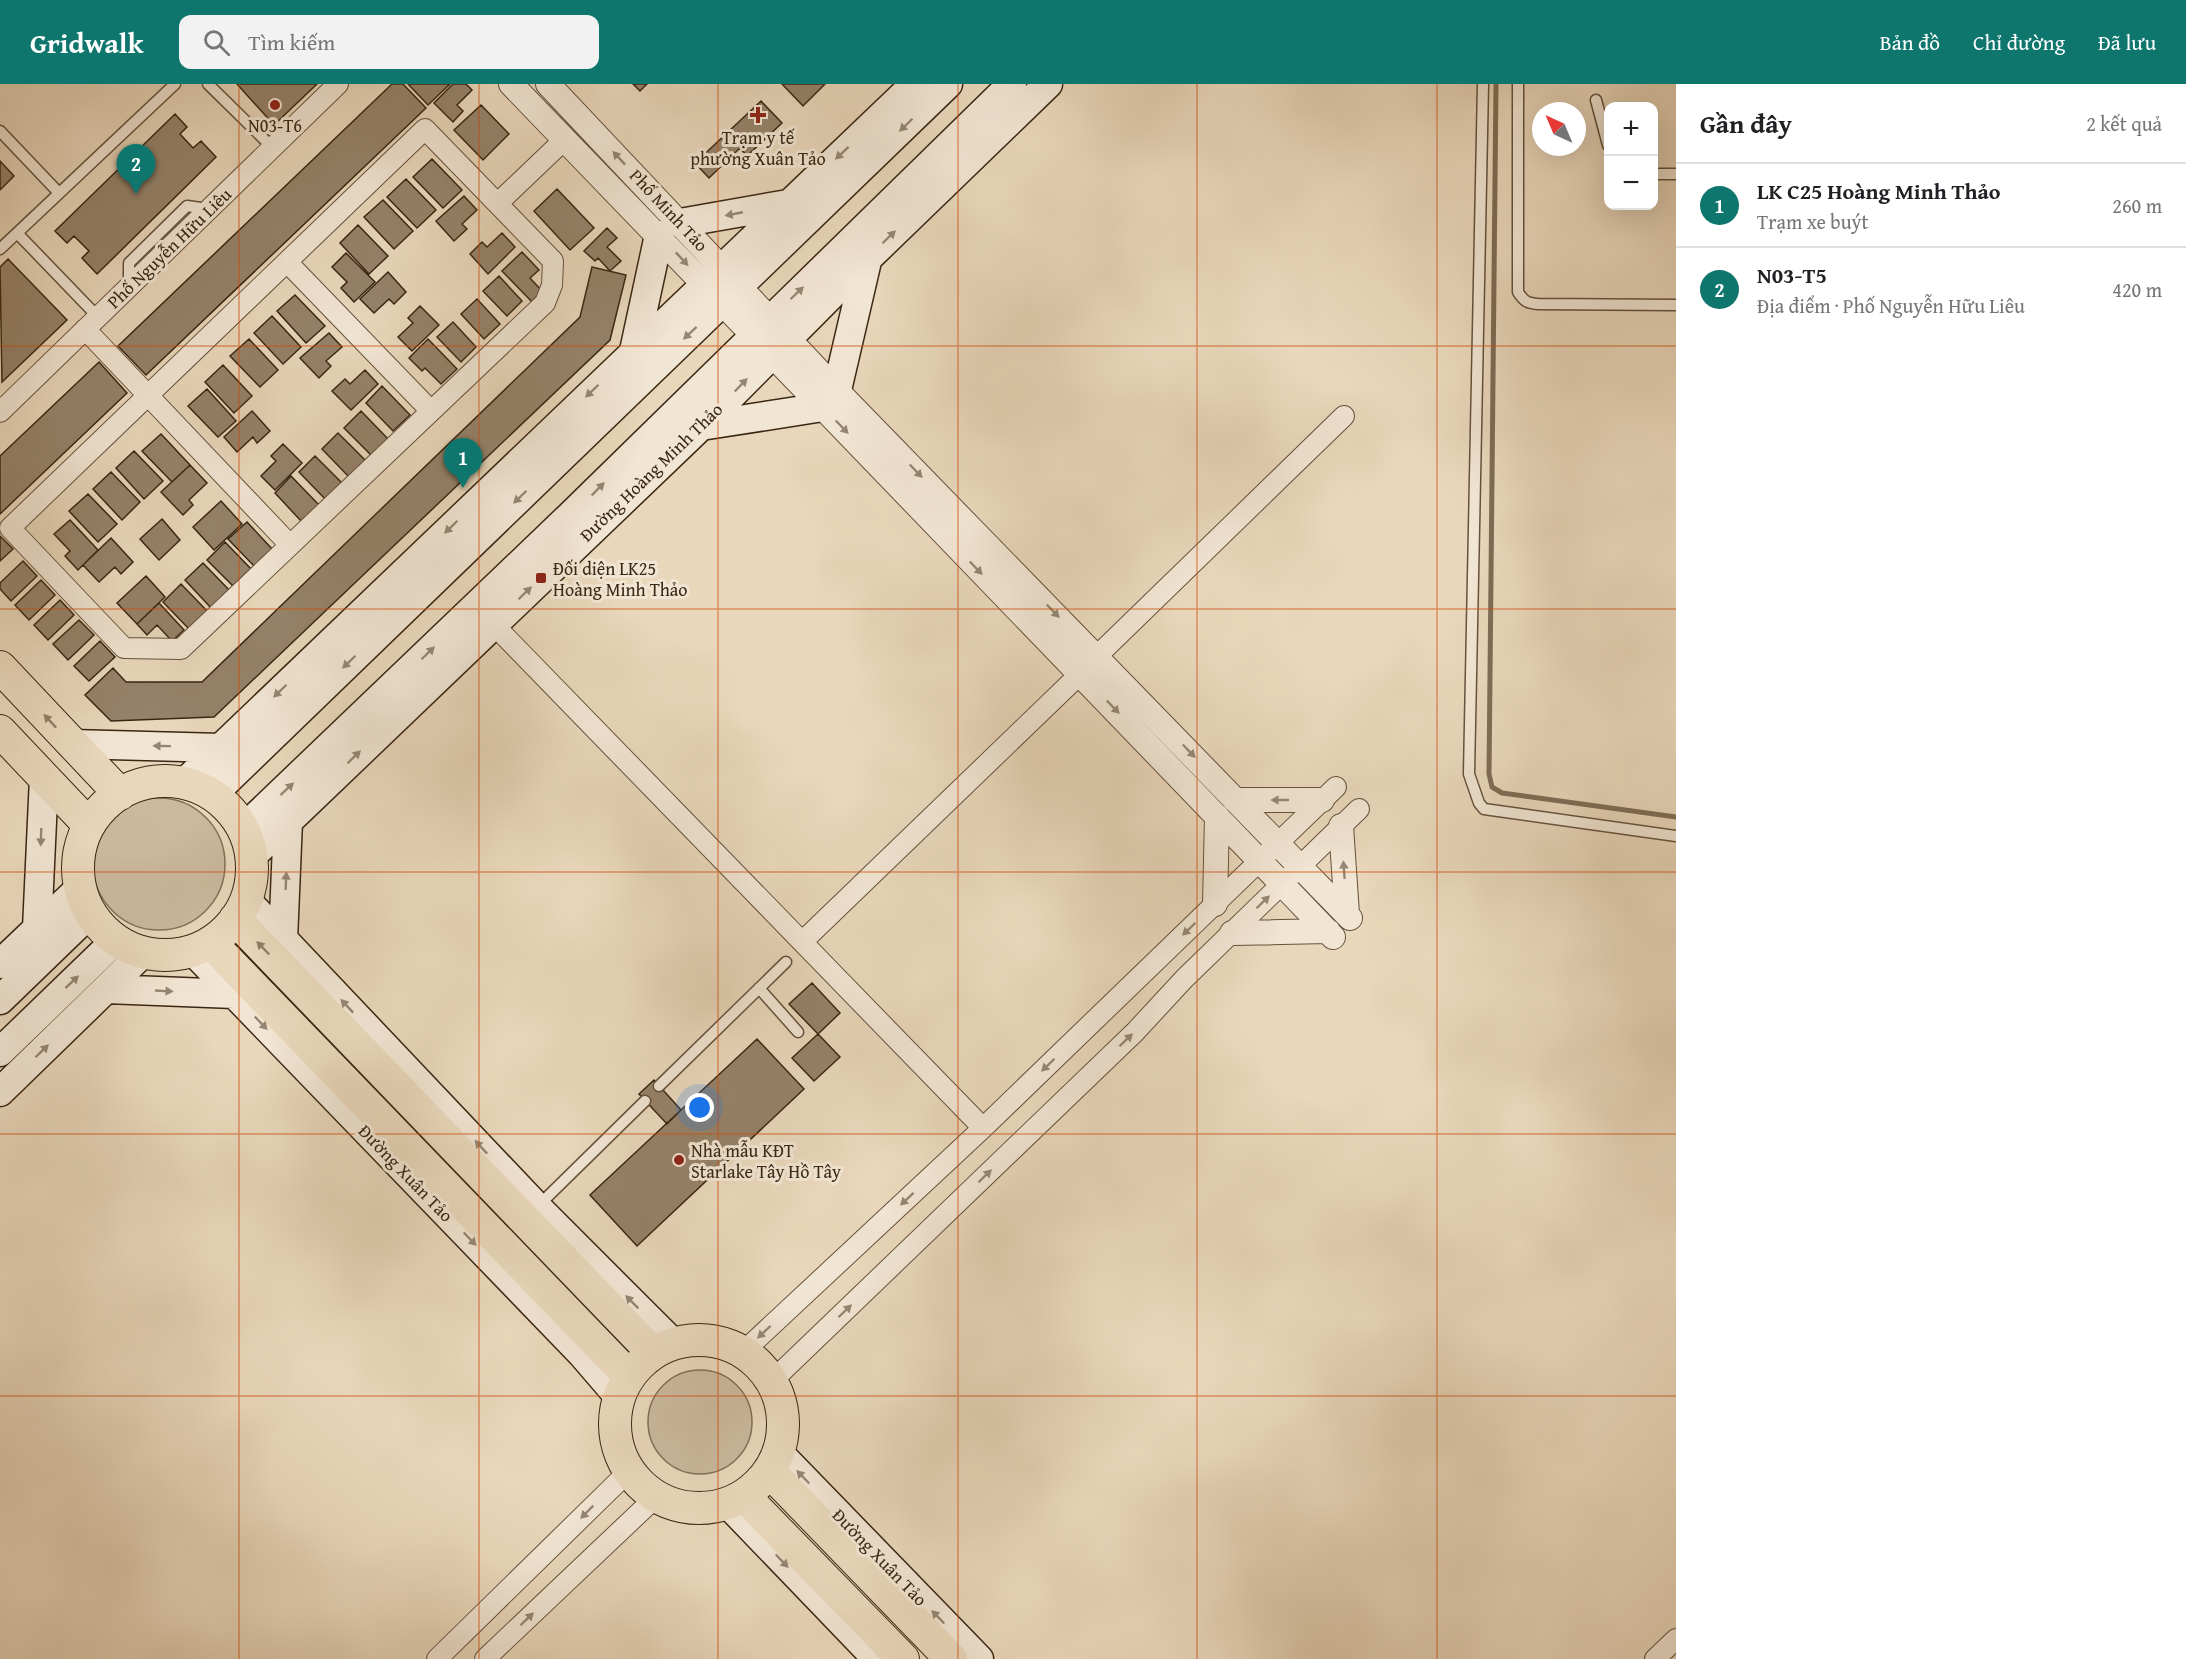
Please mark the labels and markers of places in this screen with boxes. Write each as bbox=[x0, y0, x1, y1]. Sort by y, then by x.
marker: N03-T6 bbox=[268, 98, 282, 112]
marker: Trạm y tế phường Xuân Tảo bbox=[749, 106, 767, 124]
place label: N03-T6 bbox=[248, 112, 302, 139]
place label: Trạm y tế phường Xuân Tảo bbox=[690, 124, 826, 172]
pin: 2 bbox=[116, 144, 156, 194]
pin: 1 bbox=[444, 438, 482, 488]
place label: Đối diện LK25 Hoàng Minh Thảo bbox=[553, 555, 688, 603]
marker: Đối diện LK25 Hoàng Minh Thảo bbox=[534, 571, 548, 585]
place label: Nhà mẫu KĐT Starlake Tây Hồ Tây bbox=[691, 1137, 841, 1185]
marker: Nhà mẫu KĐT Starlake Tây Hồ Tây bbox=[672, 1153, 686, 1167]

